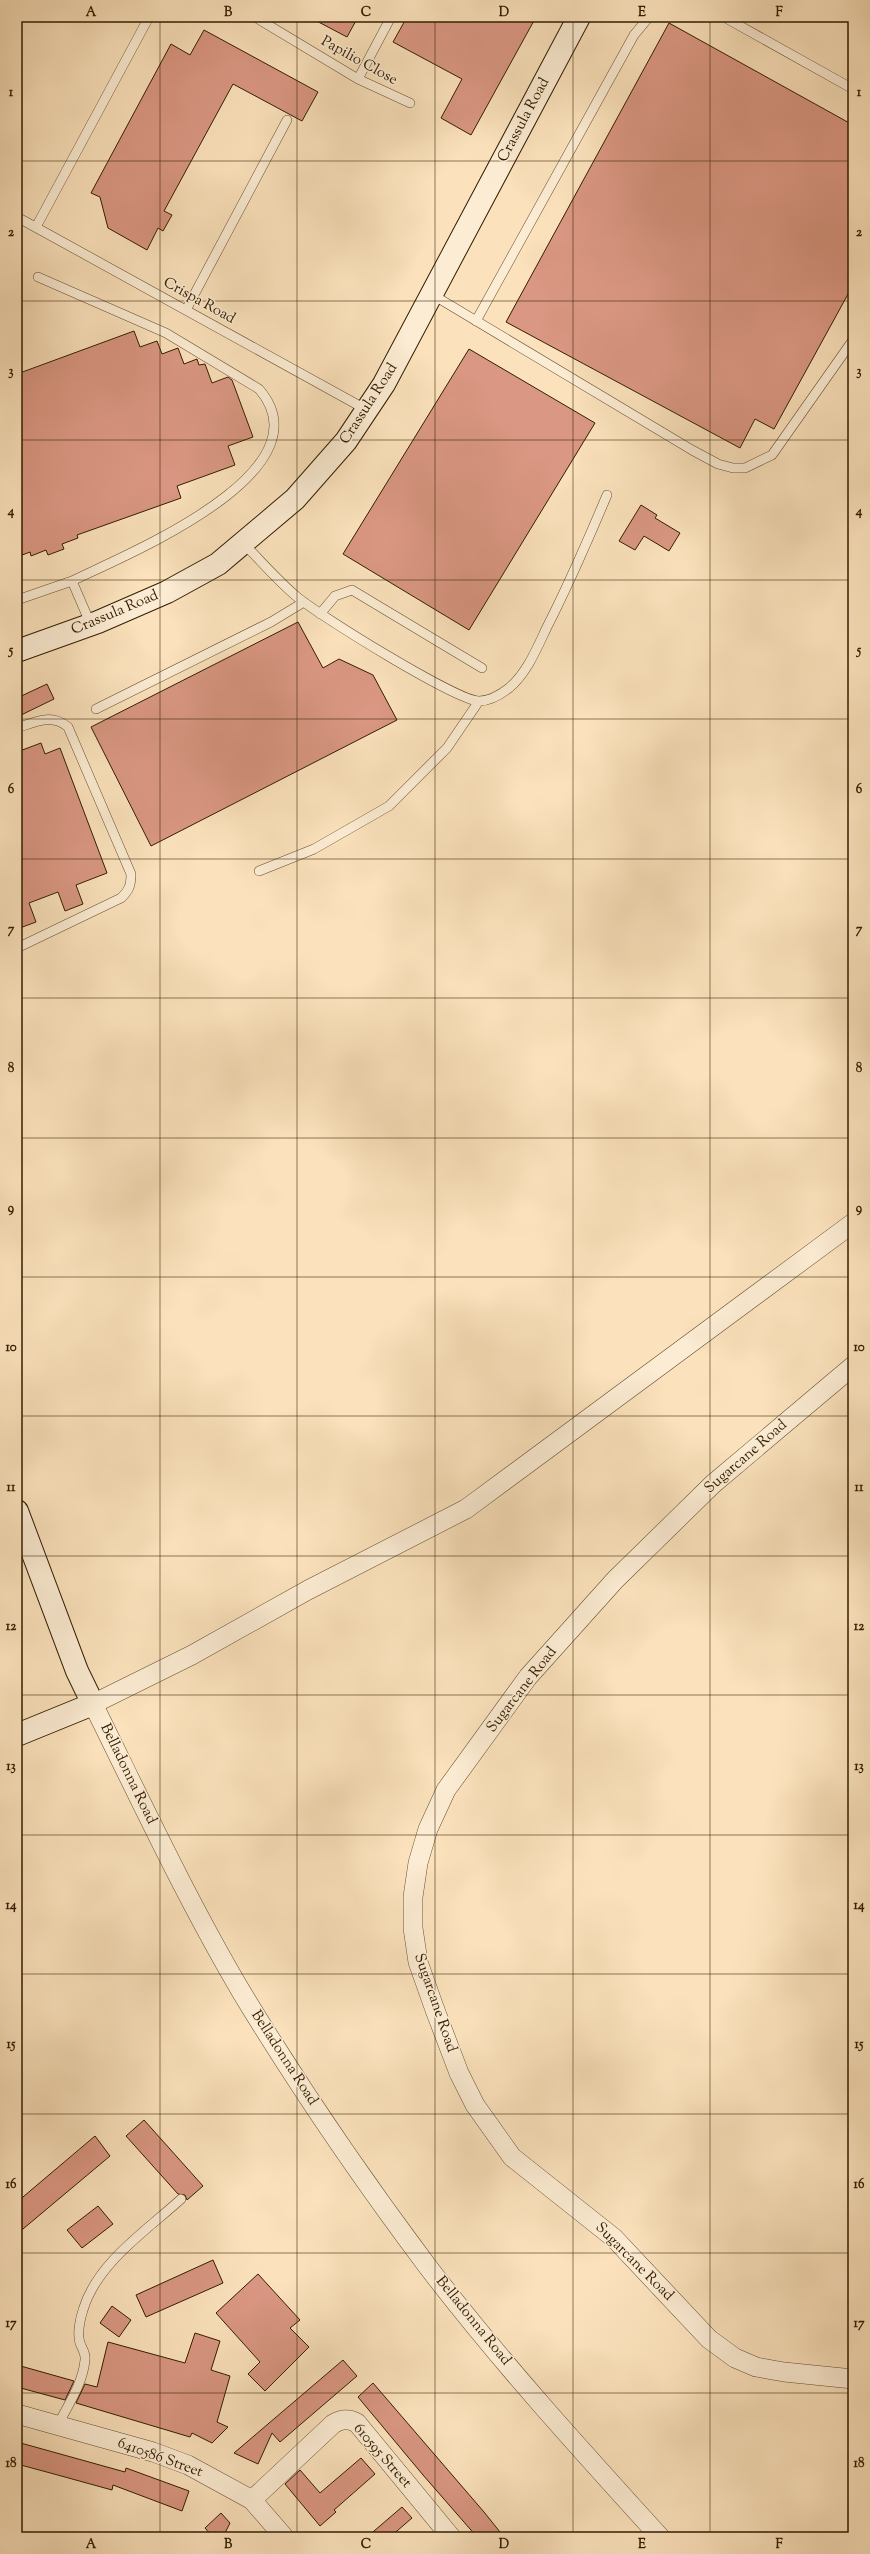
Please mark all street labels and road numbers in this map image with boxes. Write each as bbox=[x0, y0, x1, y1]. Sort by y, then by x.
street label: Papilio Close bbox=[317, 31, 401, 91]
street label: Crassula Road bbox=[493, 74, 555, 166]
street label: Crispa Road bbox=[159, 272, 239, 330]
street label: Crassula Road bbox=[335, 359, 403, 449]
street label: Crassula Road bbox=[68, 585, 162, 641]
street label: Sugarcane Road bbox=[700, 1415, 792, 1499]
street label: Sugarcane Road bbox=[482, 1642, 562, 1737]
street label: Belladonna Road bbox=[95, 1720, 162, 1828]
street label: Sugarcane Road bbox=[408, 1951, 462, 2056]
street label: Belladonna Road bbox=[245, 2006, 323, 2110]
street label: Sugarcane Road bbox=[590, 2218, 678, 2306]
street label: Belladonna Road bbox=[430, 2272, 516, 2371]
street label: 610595 Street bbox=[348, 2419, 416, 2493]
street label: 6410586 Street bbox=[114, 2433, 206, 2483]

